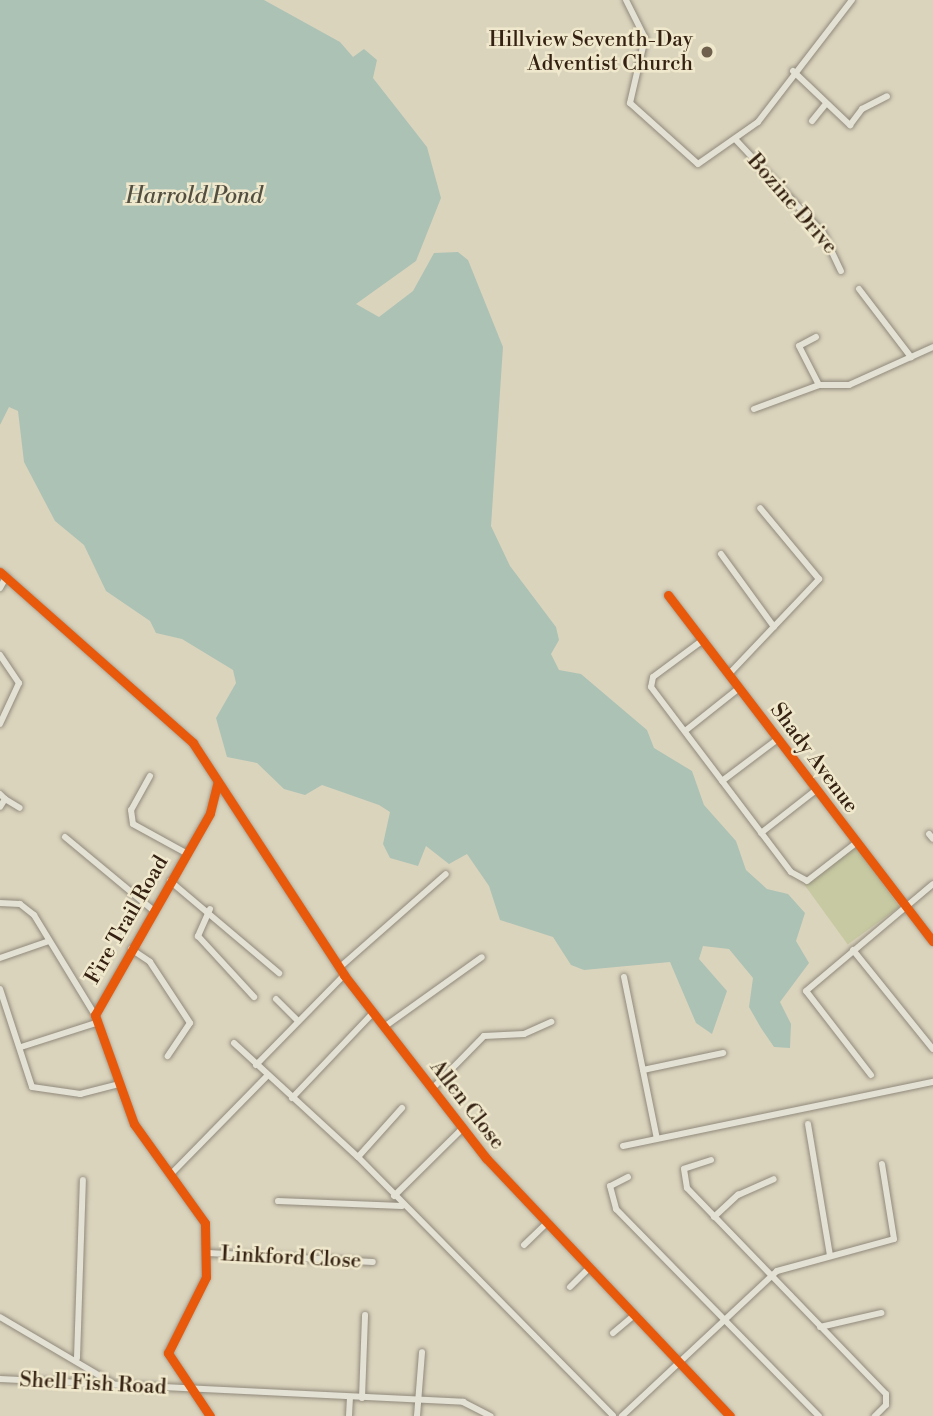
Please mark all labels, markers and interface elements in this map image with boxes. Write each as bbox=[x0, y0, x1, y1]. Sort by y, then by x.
place label: Hillview Seventh-Day Adventist Church bbox=[489, 27, 693, 77]
marker: Hillview Seventh-Day Adventist Church bbox=[699, 44, 715, 60]
street label: Bozine Drive bbox=[742, 149, 842, 259]
water label: Harrold Pond bbox=[125, 182, 263, 210]
street label: Shady Avenue bbox=[764, 698, 864, 818]
street label: Fire Trail Road bbox=[80, 851, 174, 989]
street label: Allen Close bbox=[424, 1055, 510, 1155]
street label: Linkford Close bbox=[220, 1242, 362, 1274]
street label: Shell Fish Road bbox=[19, 1368, 167, 1400]

